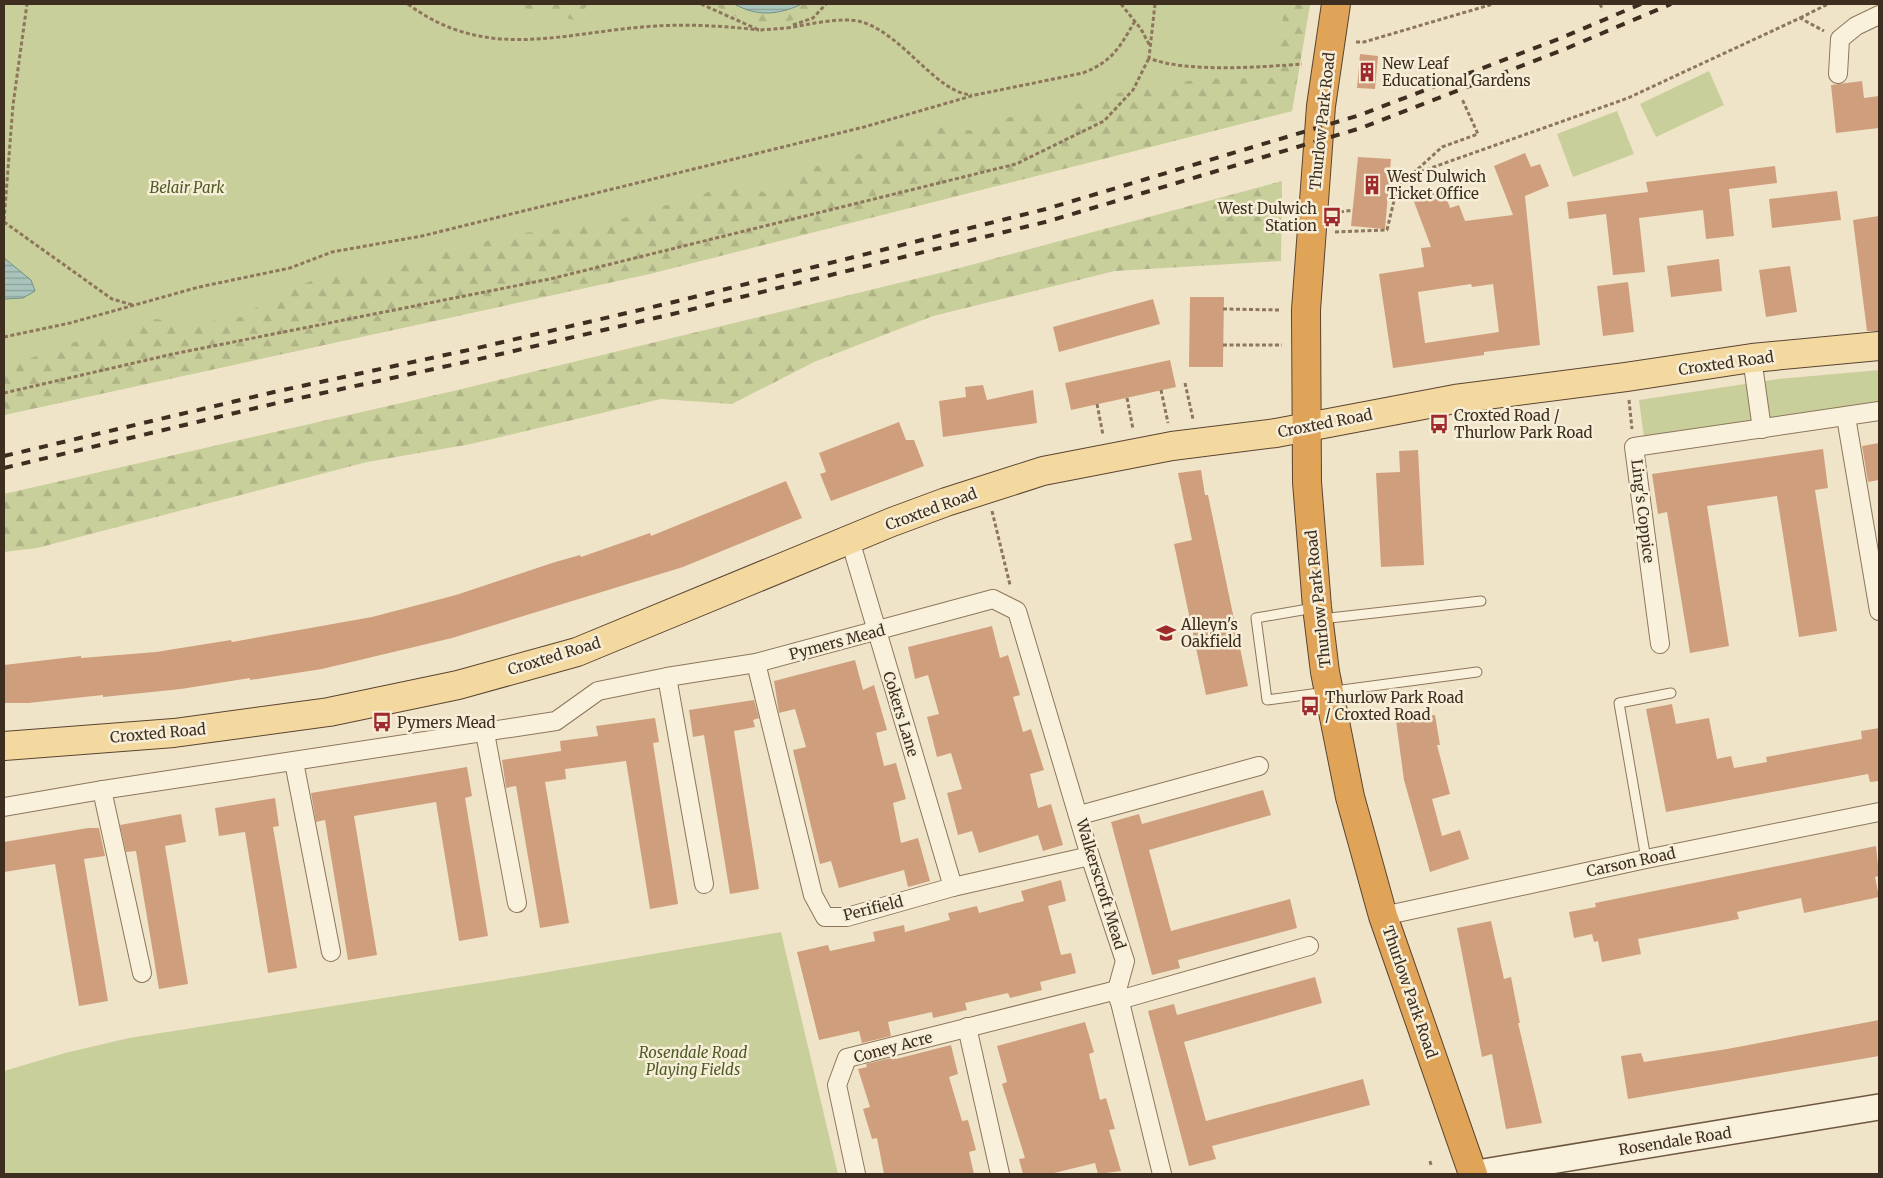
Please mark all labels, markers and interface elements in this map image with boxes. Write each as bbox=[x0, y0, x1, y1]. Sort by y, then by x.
street label: Thurlow Park Road bbox=[1305, 51, 1339, 191]
place label: New Leaf Educational Gardens bbox=[1382, 54, 1531, 90]
building icon: New Leaf Educational Gardens bbox=[1356, 61, 1378, 83]
place label: West Dulwich Ticket Office bbox=[1386, 167, 1486, 203]
building icon: West Dulwich Ticket Office bbox=[1361, 174, 1383, 196]
park label: Belair Park bbox=[149, 178, 225, 197]
place label: West Dulwich Station bbox=[1217, 199, 1317, 235]
bus stop icon: West Dulwich Station bbox=[1321, 206, 1343, 228]
street label: Croxted Road bbox=[1677, 347, 1775, 379]
street label: Croxted Road bbox=[1276, 405, 1374, 441]
place label: Croxted Road / Thurlow Park Road bbox=[1454, 406, 1593, 442]
bus stop icon: Croxted Road / Thurlow Park Road bbox=[1428, 413, 1450, 435]
street label: Ling's Coppice bbox=[1627, 458, 1659, 564]
street label: Croxted Road bbox=[883, 484, 979, 534]
street label: Thurlow Park Road bbox=[1301, 529, 1335, 669]
place label: Alleyn's Oakfield bbox=[1180, 615, 1242, 651]
street label: Pymers Mead bbox=[787, 620, 887, 664]
school or university icon: Alleyn's Oakfield bbox=[1155, 622, 1177, 644]
street label: Croxted Road bbox=[505, 633, 603, 679]
street label: Cokers Lane bbox=[879, 669, 923, 759]
place label: Thurlow Park Road / Croxted Road bbox=[1325, 688, 1464, 724]
bus stop icon: Thurlow Park Road / Croxted Road bbox=[1299, 695, 1321, 717]
bus stop icon: Pymers Mead bbox=[371, 711, 393, 733]
place label: Pymers Mead bbox=[397, 713, 496, 732]
street label: Croxted Road bbox=[109, 719, 207, 747]
street label: Walkerscroft Mead bbox=[1072, 815, 1130, 952]
street label: Carson Road bbox=[1585, 843, 1677, 881]
street label: Perifield bbox=[841, 891, 905, 925]
street label: Thurlow Park Road bbox=[1378, 923, 1442, 1061]
street label: Coney Acre bbox=[852, 1027, 935, 1067]
park label: Rosendale Road Playing Fields bbox=[639, 1043, 747, 1079]
street label: Rosendale Road bbox=[1617, 1123, 1733, 1159]

